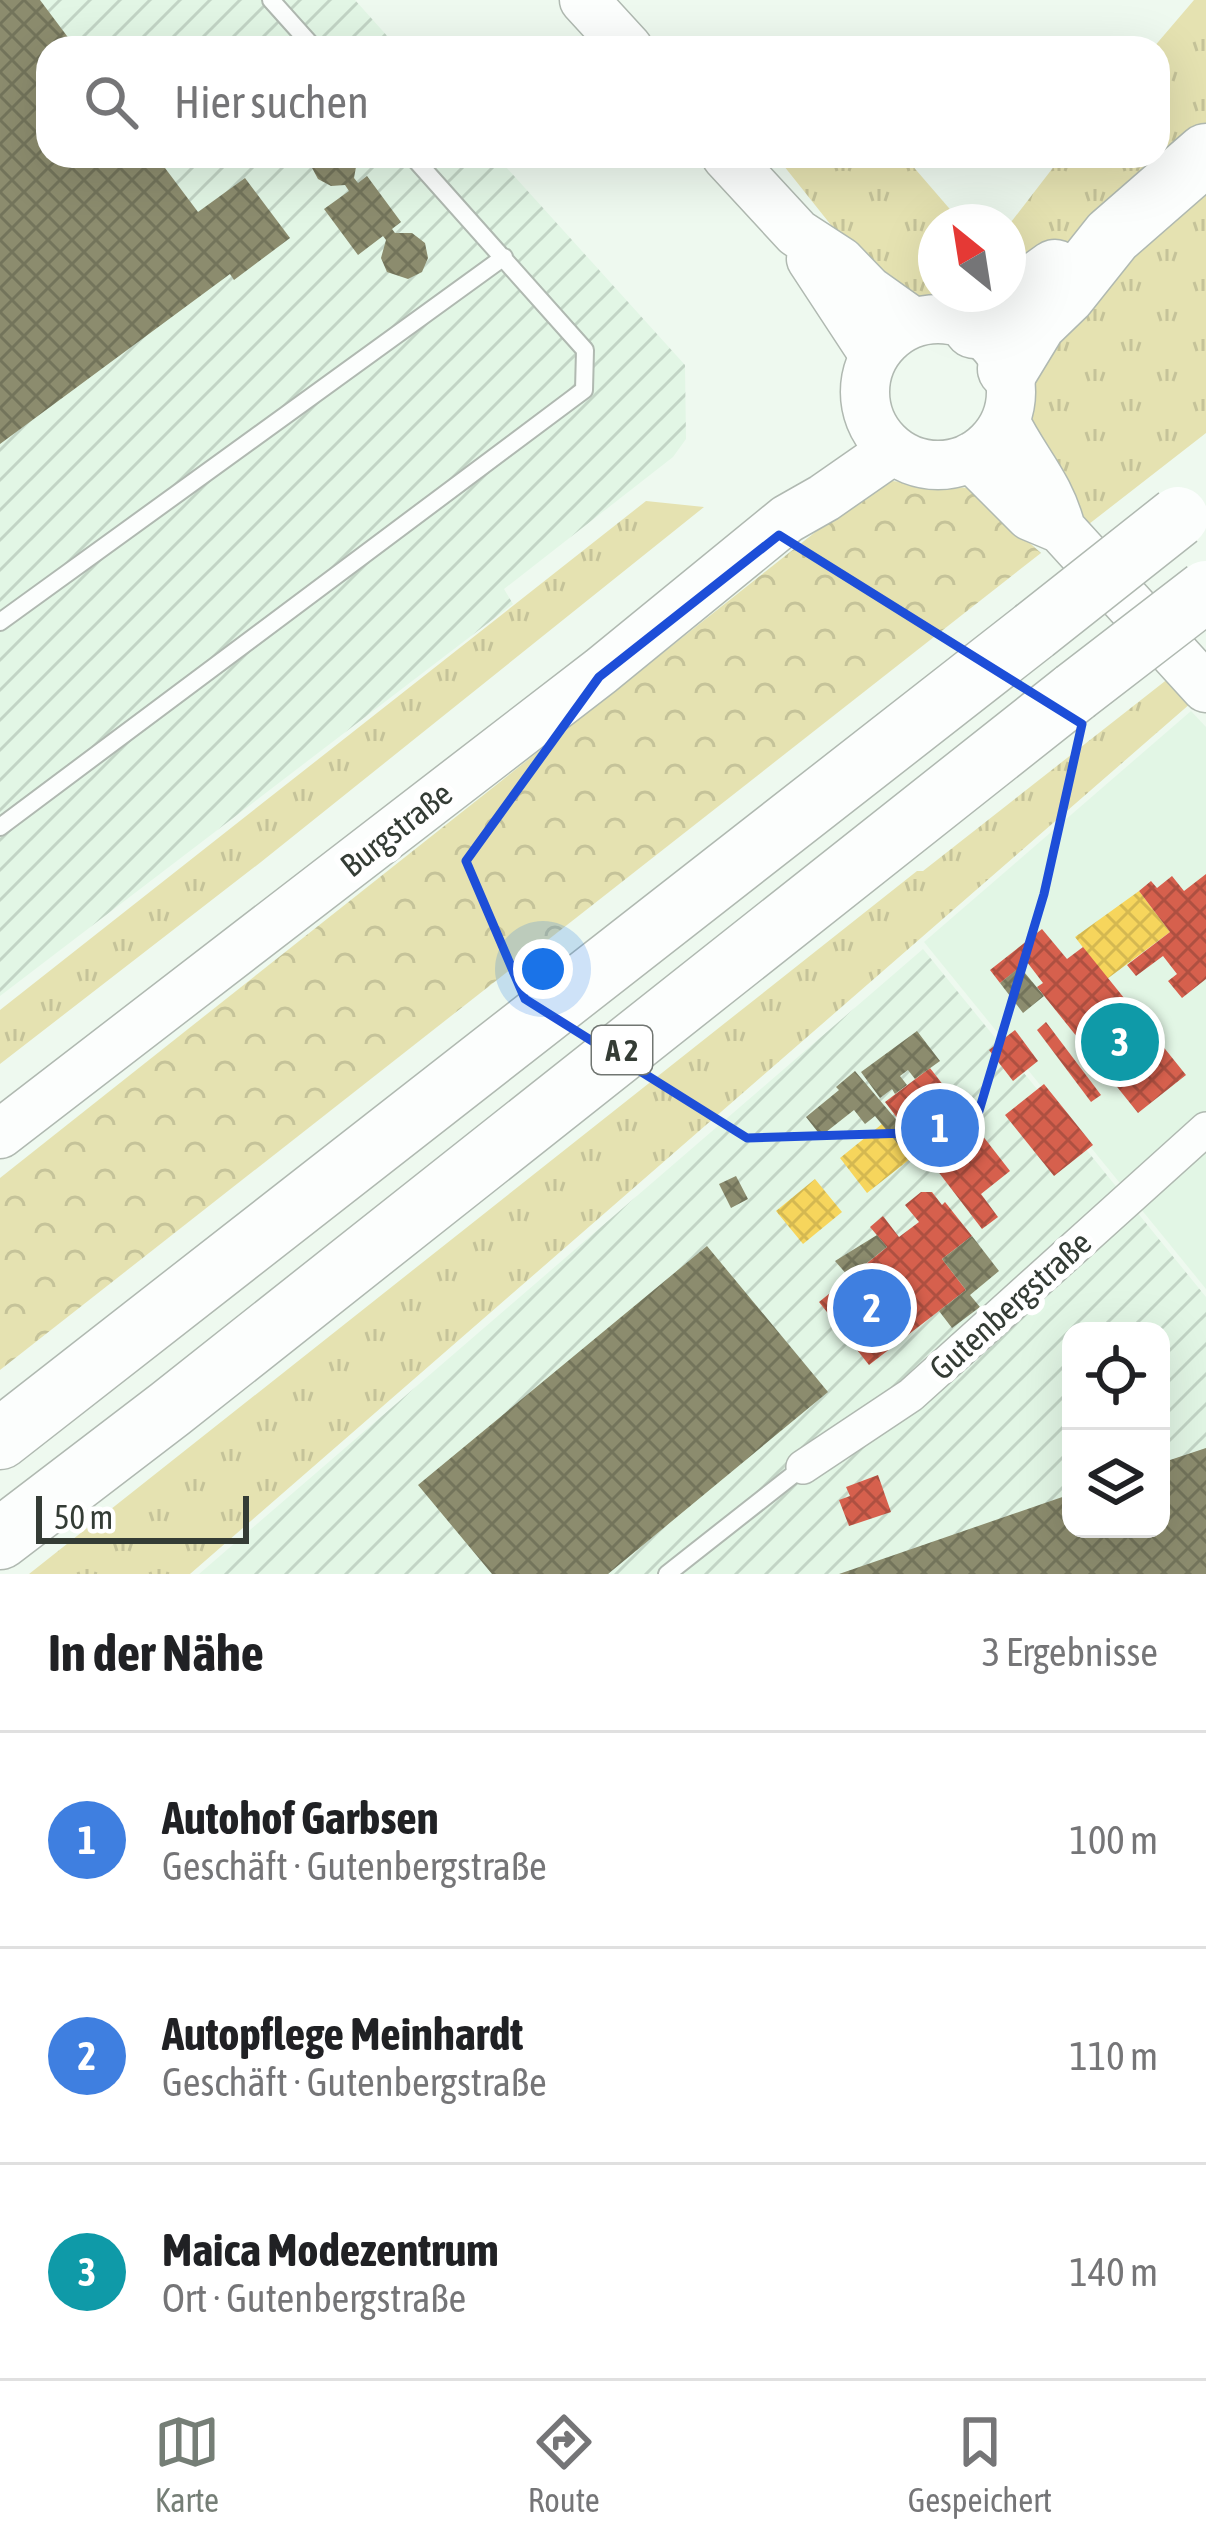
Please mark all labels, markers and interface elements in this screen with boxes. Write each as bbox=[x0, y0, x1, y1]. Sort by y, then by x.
search box bbox=[36, 36, 1170, 168]
icon: search bbox=[78, 69, 144, 135]
text: Hier suchen bbox=[174, 76, 369, 128]
north arrow bbox=[918, 204, 1026, 312]
street label: Burgstraße bbox=[333, 774, 459, 884]
your location bbox=[513, 939, 573, 999]
pin: 3 bbox=[1081, 997, 1159, 1087]
road number: A 2 bbox=[592, 1026, 652, 1074]
pin: 1 bbox=[901, 1083, 979, 1173]
street label: Gutenbergstraße bbox=[922, 1223, 1098, 1387]
pin: 2 bbox=[833, 1263, 911, 1353]
map controls bbox=[1062, 1322, 1170, 1538]
button: locate bbox=[1062, 1322, 1170, 1430]
button: layers bbox=[1062, 1430, 1170, 1538]
scale bar bbox=[36, 1490, 249, 1543]
text: 50 m bbox=[54, 1498, 113, 1536]
text: In der Nähe bbox=[48, 1623, 264, 1682]
text: 3 Ergebnisse bbox=[982, 1630, 1158, 1674]
text: Autohof Garbsen bbox=[162, 1792, 439, 1844]
text: 1 bbox=[78, 1818, 96, 1862]
text: 100 m bbox=[1070, 1818, 1158, 1862]
text: Geschäft · Gutenbergstraße bbox=[162, 1844, 547, 1888]
text: Autopflege Meinhardt bbox=[162, 2008, 523, 2060]
text: 2 bbox=[78, 2034, 96, 2078]
text: 110 m bbox=[1070, 2034, 1158, 2078]
text: Geschäft · Gutenbergstraße bbox=[162, 2060, 547, 2104]
text: Maica Modezentrum bbox=[162, 2224, 499, 2276]
text: 3 bbox=[78, 2250, 96, 2294]
text: 140 m bbox=[1070, 2250, 1158, 2294]
text: Ort · Gutenbergstraße bbox=[162, 2276, 466, 2320]
tab: Karte bbox=[154, 2409, 220, 2519]
tab: Route bbox=[528, 2409, 600, 2519]
tab: Gespeichert bbox=[908, 2409, 1052, 2519]

